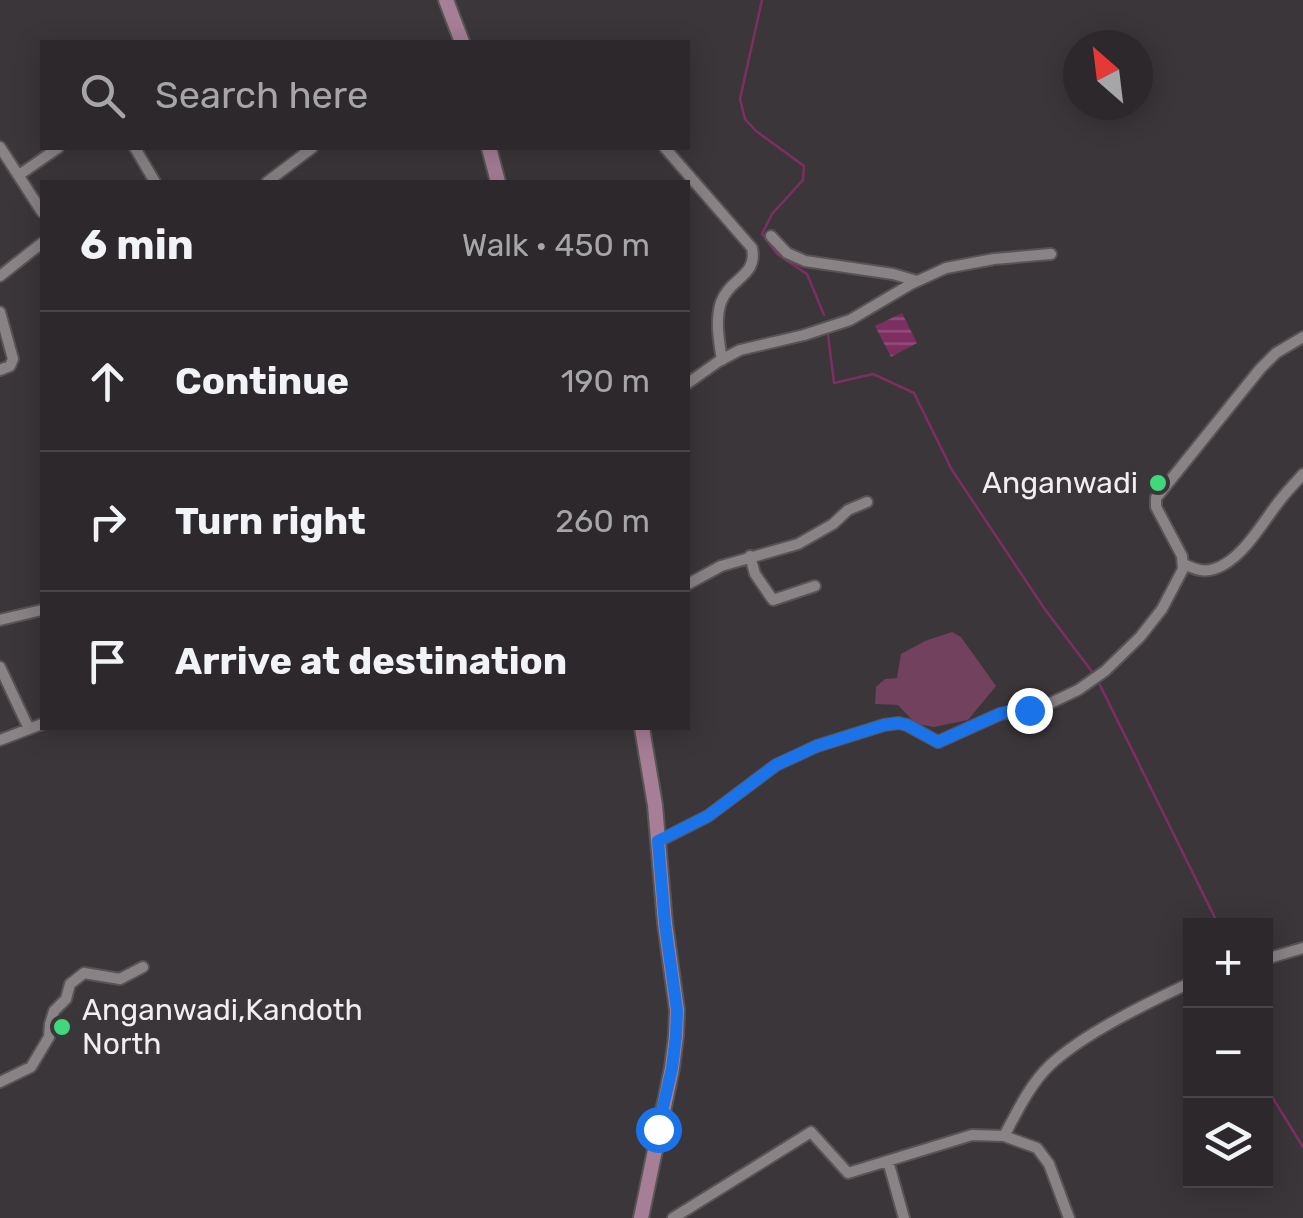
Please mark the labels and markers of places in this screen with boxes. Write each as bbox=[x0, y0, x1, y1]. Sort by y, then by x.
place label: Anganwadi bbox=[982, 465, 1138, 501]
marker: Anganwadi bbox=[1147, 472, 1169, 494]
place label: Anganwadi,Kandoth North bbox=[82, 992, 363, 1062]
marker: Anganwadi,Kandoth North bbox=[51, 1016, 73, 1038]

